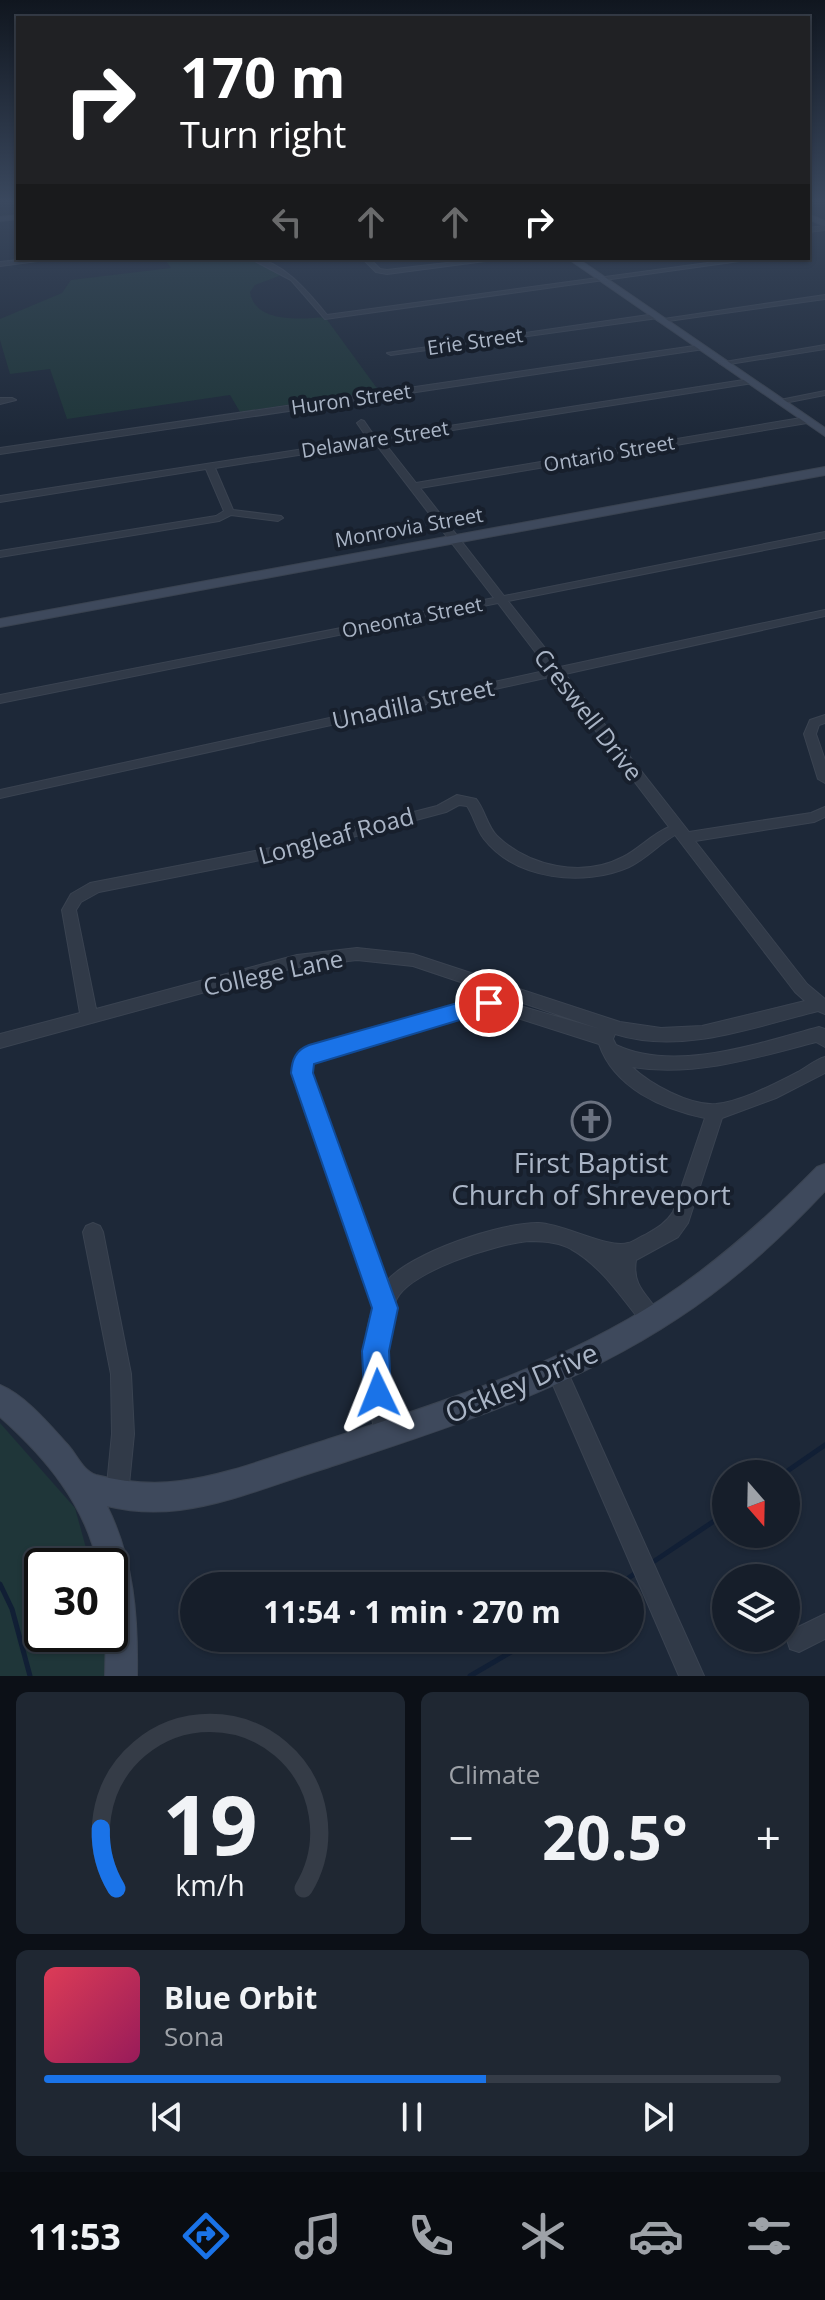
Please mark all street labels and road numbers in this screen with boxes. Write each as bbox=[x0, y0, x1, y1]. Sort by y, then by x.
street label: Erie Street bbox=[425, 321, 525, 361]
street label: Huron Street bbox=[289, 377, 413, 421]
street label: Delaware Street bbox=[299, 414, 451, 464]
street label: Ontario Street bbox=[541, 428, 677, 478]
street label: Monrovia Street bbox=[333, 501, 485, 553]
street label: Oneonta Street bbox=[339, 590, 485, 644]
street label: Creswell Drive bbox=[527, 641, 651, 787]
street label: Unadilla Street bbox=[329, 670, 497, 736]
street label: Longleaf Road bbox=[255, 798, 417, 872]
street label: College Lane bbox=[200, 941, 346, 1003]
street label: Ockley Drive bbox=[439, 1333, 603, 1431]

